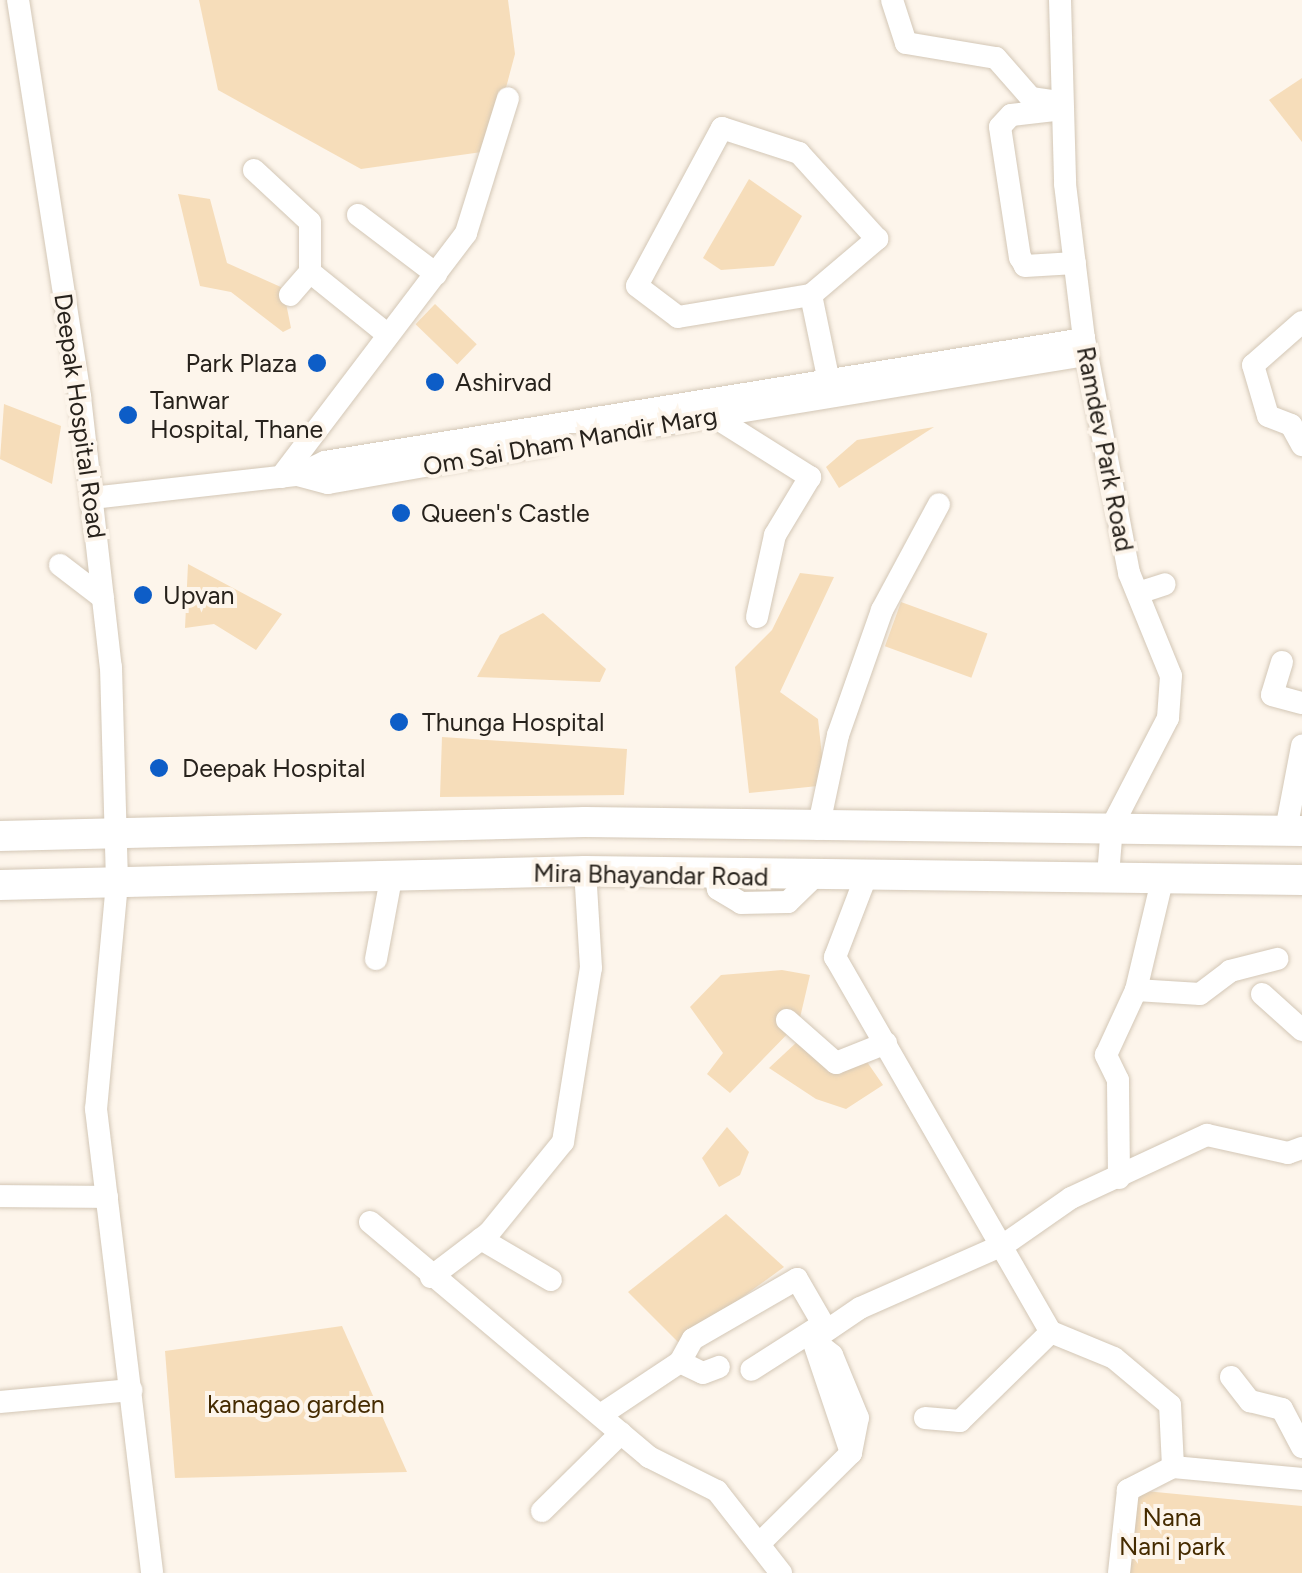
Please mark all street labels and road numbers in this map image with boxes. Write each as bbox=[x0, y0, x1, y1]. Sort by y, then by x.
street label: Deepak Hospital Road bbox=[48, 292, 112, 540]
street label: Ramdev Park Road bbox=[1070, 344, 1140, 554]
street label: Om Sai Dham Mandir Marg bbox=[421, 400, 719, 482]
street label: Mira Bhayandar Road bbox=[533, 858, 769, 892]

